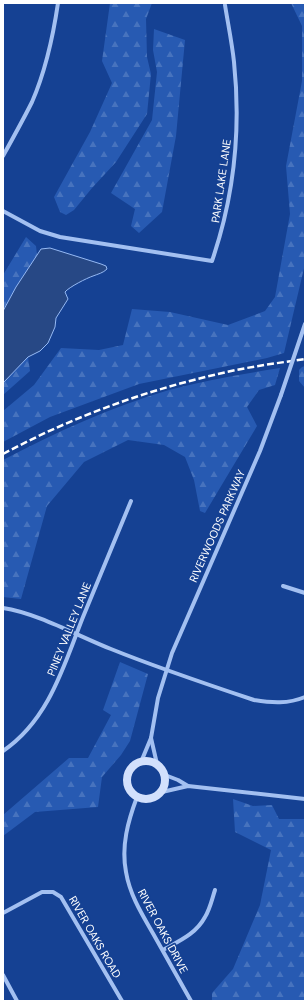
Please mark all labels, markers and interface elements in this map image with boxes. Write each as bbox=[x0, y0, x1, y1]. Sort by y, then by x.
street label: PARK LAKE LANE bbox=[208, 138, 234, 224]
street label: RIVERWOODS PARKWAY bbox=[186, 467, 248, 584]
street label: PINEY VALLEY LANE bbox=[44, 580, 94, 678]
street label: RIVER OAKS DRIVE bbox=[135, 886, 191, 976]
street label: RIVER OAKS ROAD bbox=[66, 893, 124, 981]

